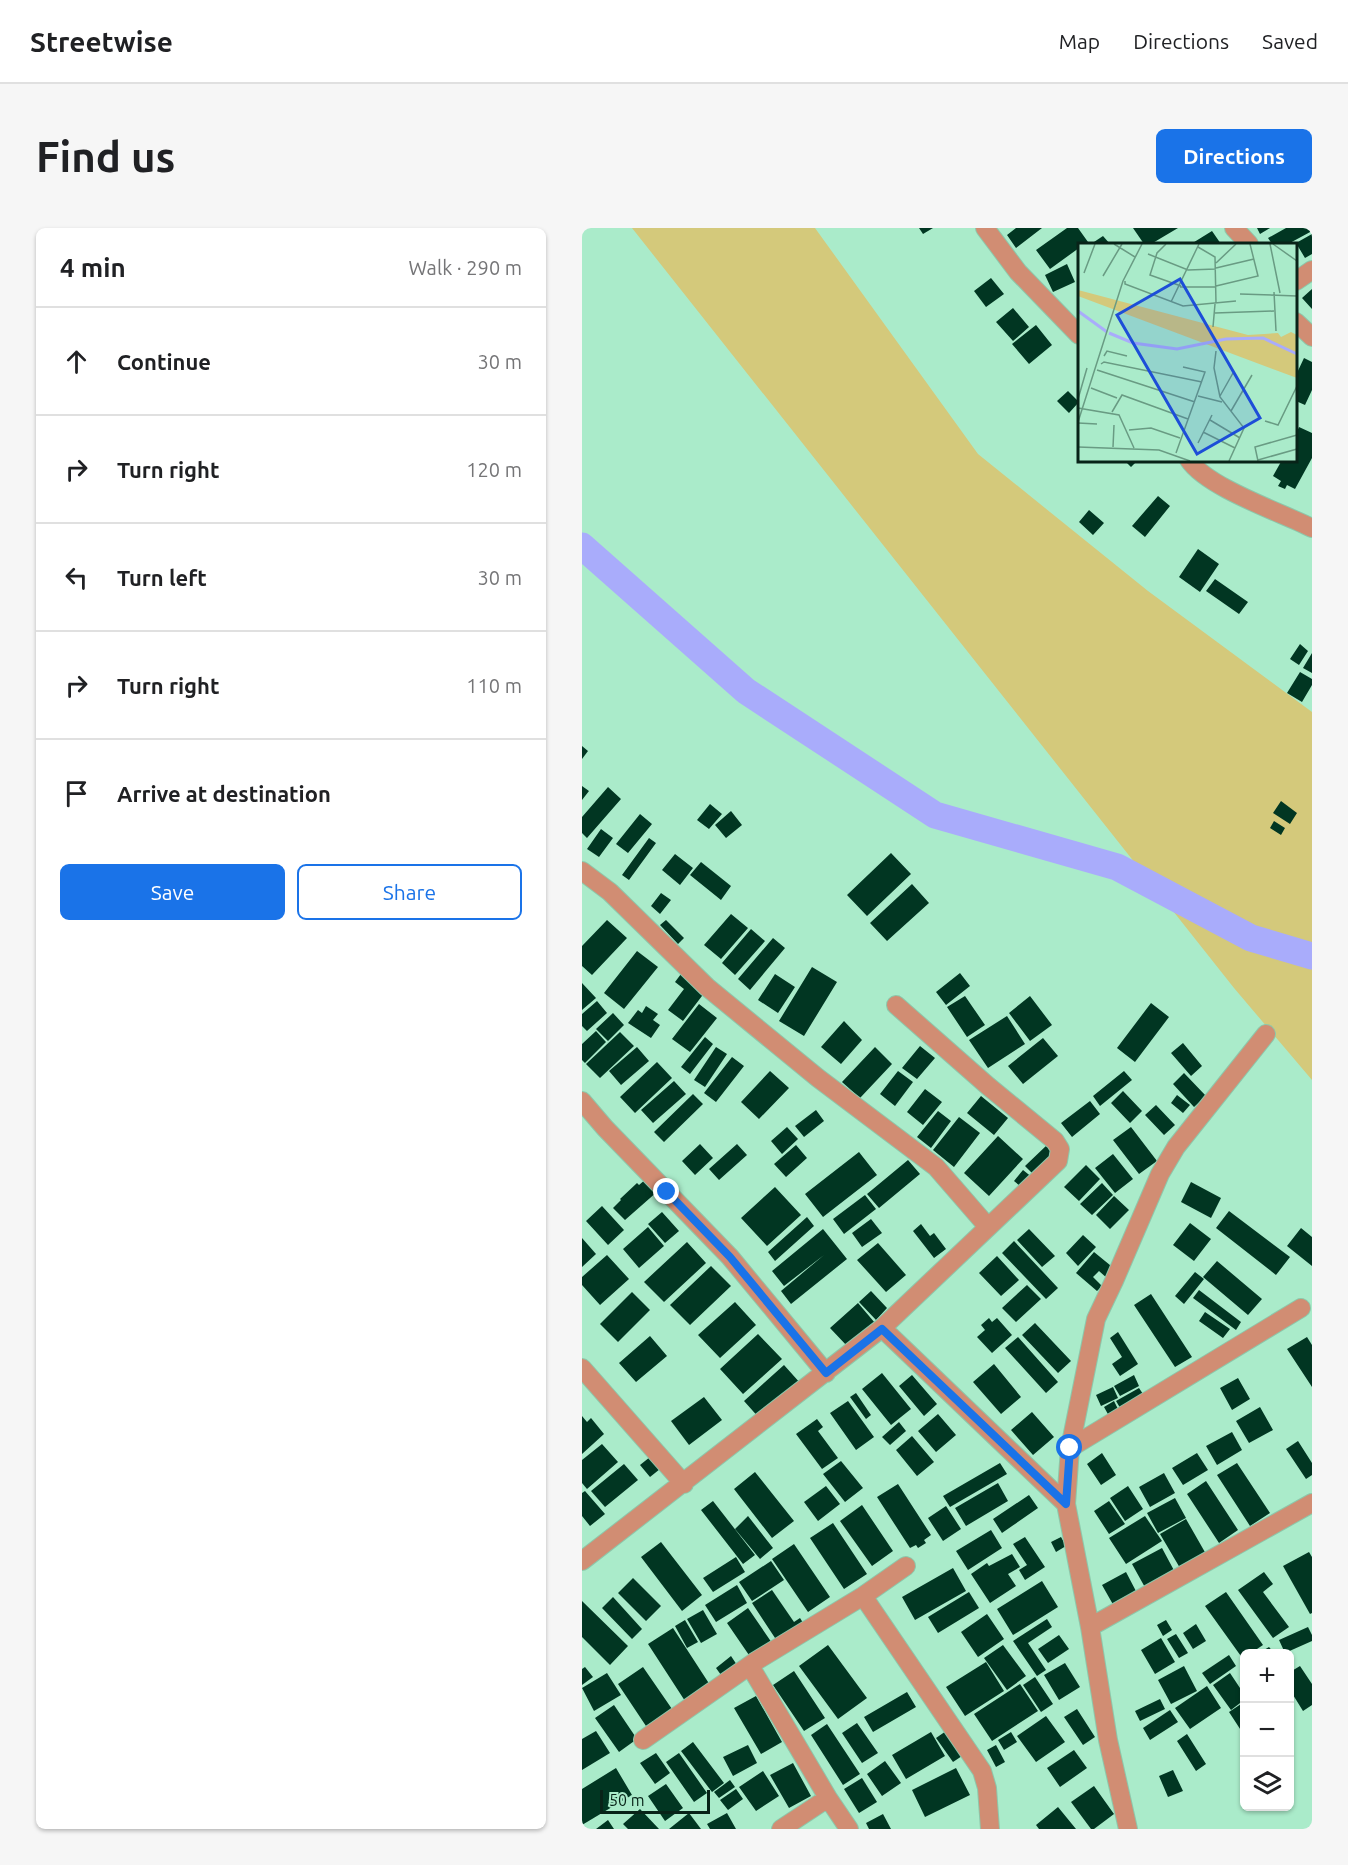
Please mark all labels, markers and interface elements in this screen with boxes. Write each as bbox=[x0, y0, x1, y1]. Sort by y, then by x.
text: Streetwise bbox=[30, 26, 173, 57]
text: Map bbox=[1059, 29, 1100, 53]
text: Directions bbox=[1133, 29, 1229, 53]
text: Saved bbox=[1262, 29, 1318, 53]
button: Directions bbox=[1156, 129, 1312, 183]
text: Find us bbox=[36, 133, 175, 180]
inset map bbox=[1078, 243, 1297, 462]
text: 4 min bbox=[60, 253, 126, 282]
text: Walk · 290 m bbox=[409, 256, 522, 279]
icon: ahead bbox=[60, 345, 93, 378]
text: Continue bbox=[117, 349, 211, 374]
text: 30 m bbox=[478, 350, 522, 373]
icon: right bbox=[60, 453, 93, 486]
text: Turn right bbox=[117, 457, 219, 482]
text: 120 m bbox=[466, 458, 522, 481]
icon: left bbox=[60, 561, 93, 594]
text: Turn left bbox=[117, 565, 207, 590]
text: 30 m bbox=[478, 566, 522, 589]
icon: right bbox=[60, 669, 93, 702]
text: Turn right bbox=[117, 673, 219, 698]
text: 110 m bbox=[466, 674, 522, 697]
icon: arrive bbox=[60, 777, 93, 810]
text: Arrive at destination bbox=[117, 781, 331, 806]
button: Save bbox=[60, 864, 285, 920]
button: Share bbox=[297, 864, 522, 920]
route end bbox=[653, 1178, 679, 1204]
route start bbox=[1056, 1434, 1082, 1460]
map controls bbox=[1240, 1649, 1294, 1811]
button: + bbox=[1240, 1649, 1294, 1703]
button: − bbox=[1240, 1703, 1294, 1757]
button: layers bbox=[1240, 1757, 1294, 1811]
scale bar bbox=[600, 1787, 710, 1814]
text: 50 m bbox=[609, 1791, 645, 1809]

